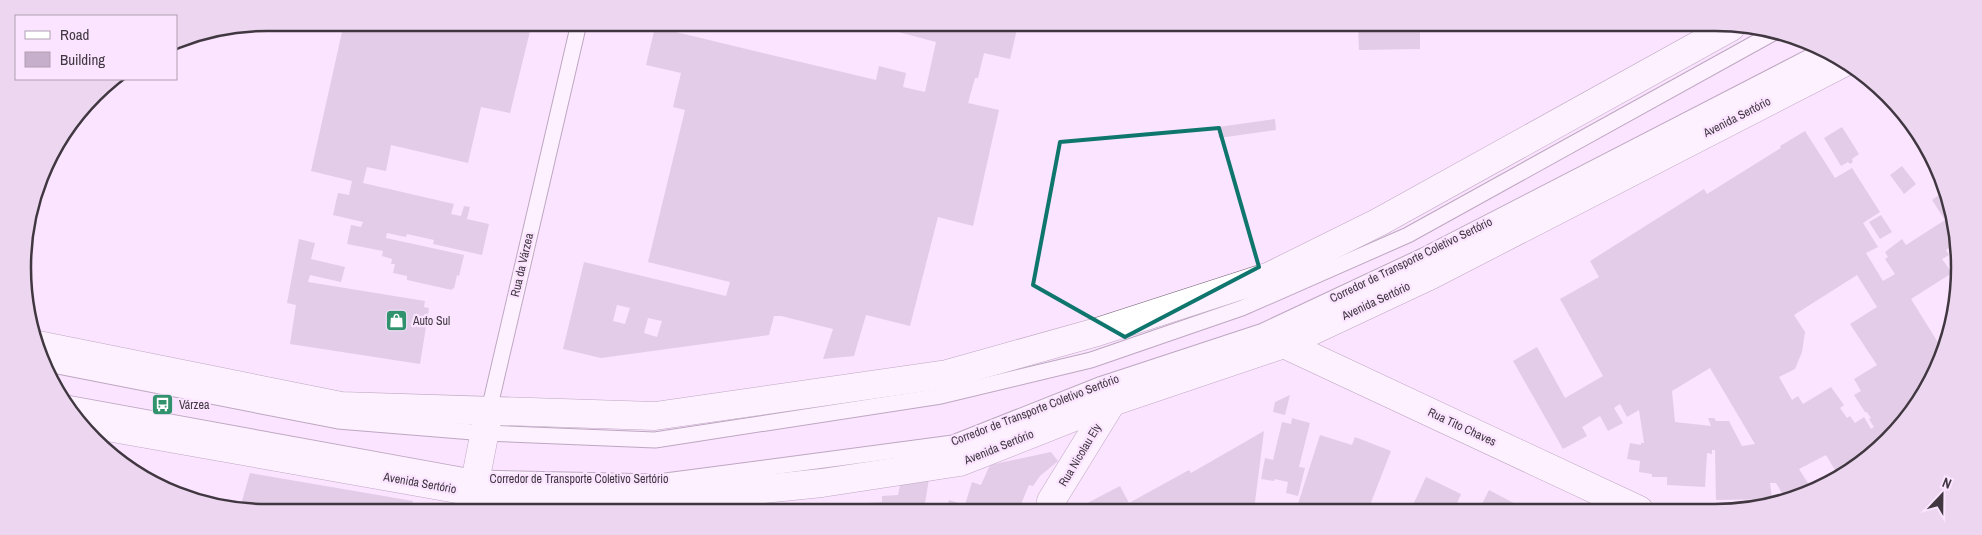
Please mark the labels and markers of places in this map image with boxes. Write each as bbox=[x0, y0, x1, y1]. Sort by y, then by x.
shop icon: Auto Sul bbox=[385, 309, 409, 333]
place label: Auto Sul bbox=[412, 313, 450, 329]
bus stop icon: Várzea bbox=[151, 393, 175, 417]
place label: Várzea bbox=[179, 397, 210, 413]

